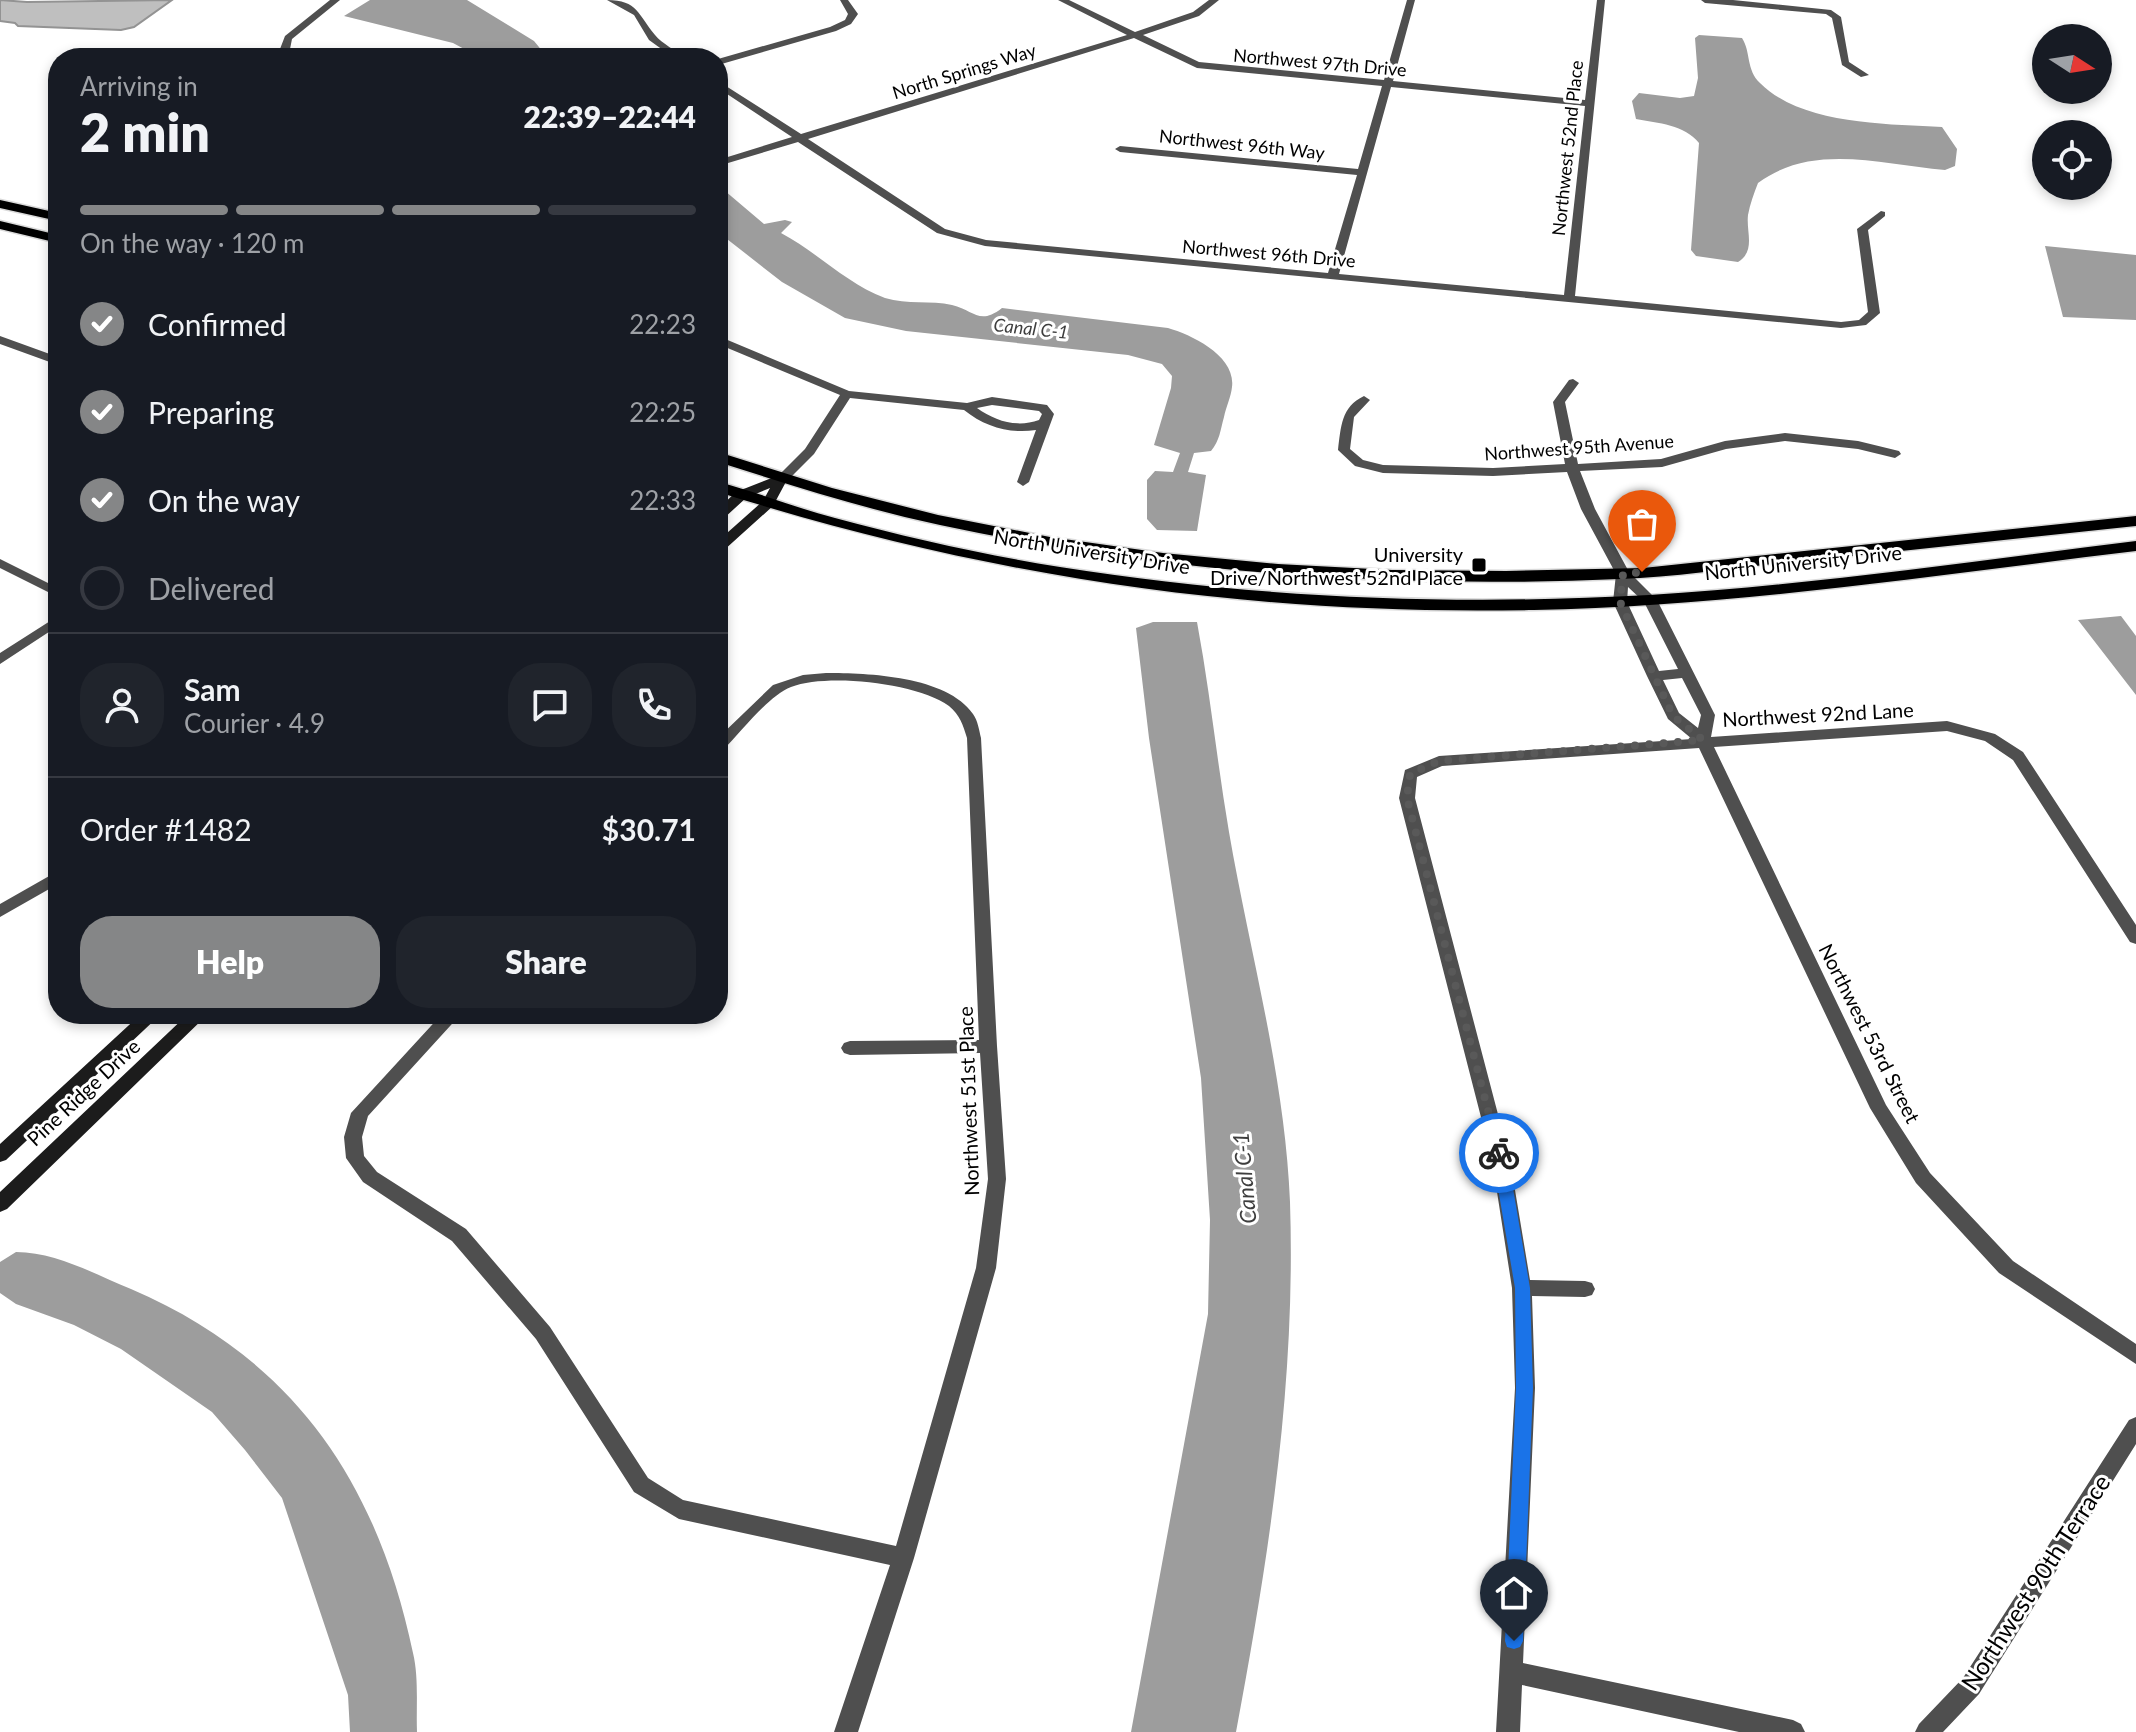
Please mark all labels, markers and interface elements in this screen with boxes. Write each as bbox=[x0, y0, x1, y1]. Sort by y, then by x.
north arrow bbox=[2032, 24, 2112, 104]
map controls bbox=[2032, 24, 2112, 200]
street label: North Springs Way bbox=[890, 38, 1039, 103]
street label: Northwest 97th Drive bbox=[1232, 43, 1408, 81]
street label: Northwest 52nd Place bbox=[1547, 59, 1587, 237]
text: Arriving in bbox=[80, 70, 198, 102]
text: 22:39–22:44 bbox=[523, 98, 696, 134]
text: 2 min bbox=[80, 101, 210, 163]
button: locate bbox=[2032, 120, 2112, 200]
street label: Northwest 96th Way bbox=[1158, 124, 1327, 164]
text: On the way · 120 m bbox=[80, 227, 304, 259]
street label: Northwest 96th Drive bbox=[1181, 234, 1357, 272]
icon: check bbox=[80, 302, 124, 346]
text: Confirmed bbox=[148, 306, 287, 342]
text: 22:23 bbox=[629, 308, 696, 340]
water label: Canal C-1 bbox=[993, 313, 1069, 343]
icon: check bbox=[80, 390, 124, 434]
text: Preparing bbox=[148, 394, 274, 430]
text: 22:25 bbox=[629, 396, 696, 428]
street label: Northwest 95th Avenue bbox=[1483, 429, 1675, 465]
icon: check bbox=[80, 478, 124, 522]
text: On the way bbox=[148, 482, 300, 518]
text: 22:33 bbox=[629, 484, 696, 516]
pin bbox=[1608, 490, 1676, 572]
icon: bag bbox=[1620, 502, 1664, 546]
street label: North University Drive bbox=[992, 524, 1192, 578]
street label: North University Drive bbox=[1703, 540, 1903, 584]
place label: University Drive/Northwest 52nd Place bbox=[1210, 542, 1464, 589]
marker: University Drive/Northwest 52nd Place bbox=[1470, 556, 1488, 574]
text: Delivered bbox=[148, 570, 275, 606]
button: person bbox=[80, 663, 164, 747]
button: chat bbox=[508, 663, 592, 747]
button: phone bbox=[612, 663, 696, 747]
text: Sam bbox=[184, 671, 241, 707]
street label: Northwest 92nd Lane bbox=[1722, 697, 1914, 731]
text: Courier · 4.9 bbox=[184, 707, 325, 739]
text: Order #1482 bbox=[80, 811, 252, 847]
text: $30.71 bbox=[602, 811, 696, 847]
button: Help bbox=[80, 916, 380, 1008]
button: Share bbox=[396, 916, 696, 1008]
street label: Northwest 53rd Street bbox=[1814, 939, 1926, 1127]
street label: Northwest 51st Place bbox=[953, 1006, 983, 1196]
street label: Pine Ridge Drive bbox=[22, 1034, 144, 1150]
courier bbox=[1459, 1113, 1539, 1193]
water label: Canal C-1 bbox=[1227, 1131, 1261, 1225]
icon: bike bbox=[1477, 1131, 1521, 1175]
street label: Northwest 90th Terrace bbox=[1954, 1469, 2116, 1695]
pin bbox=[1480, 1559, 1548, 1641]
icon: home bbox=[1492, 1571, 1536, 1615]

